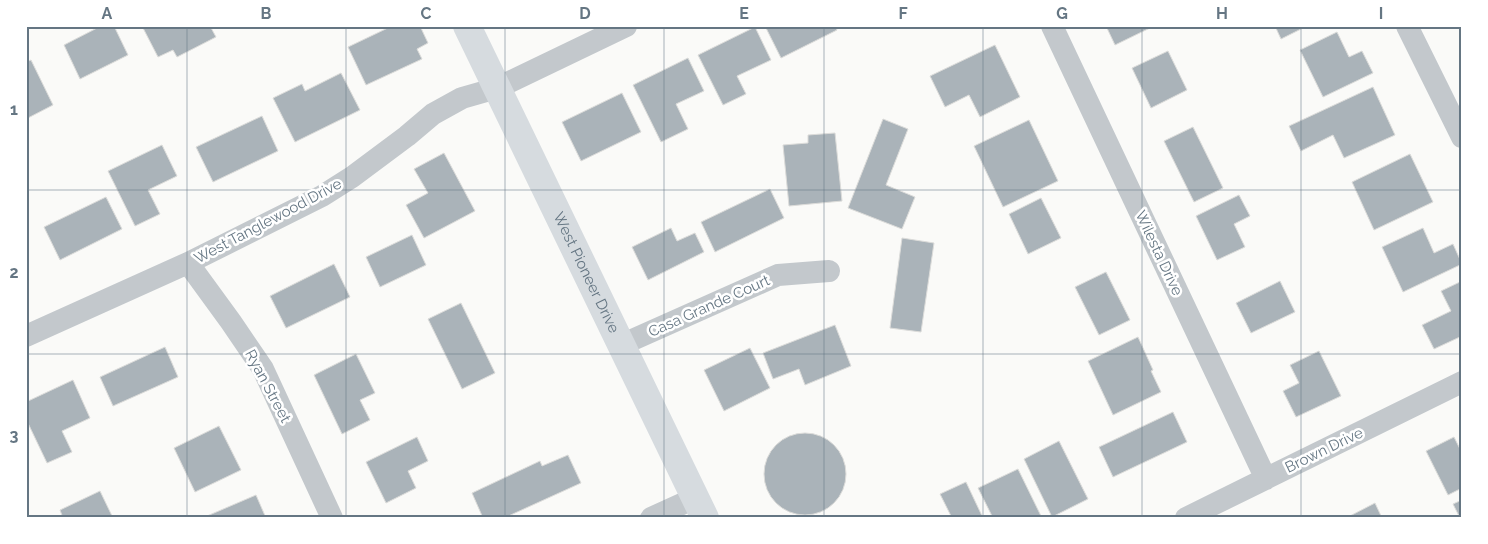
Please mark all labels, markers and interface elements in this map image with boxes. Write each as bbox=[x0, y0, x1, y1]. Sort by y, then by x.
text: A bbox=[102, 4, 113, 23]
text: B bbox=[261, 4, 272, 23]
text: C bbox=[421, 4, 432, 23]
text: D bbox=[579, 4, 591, 23]
text: E bbox=[739, 4, 749, 23]
text: F bbox=[898, 4, 908, 23]
text: G bbox=[1056, 4, 1068, 23]
text: H bbox=[1216, 4, 1228, 23]
text: I bbox=[1379, 4, 1383, 23]
text: 1 bbox=[10, 100, 18, 119]
street label: West Tanglewood Drive bbox=[191, 174, 345, 268]
street label: Wilesta Drive bbox=[1131, 208, 1187, 299]
street label: West Pioneer Drive bbox=[549, 209, 623, 336]
text: 2 bbox=[9, 263, 19, 282]
street label: Casa Grande Court bbox=[646, 271, 772, 341]
street label: Ryan Street bbox=[241, 346, 295, 426]
street label: Brown Drive bbox=[1282, 423, 1366, 477]
text: 3 bbox=[10, 426, 19, 445]

